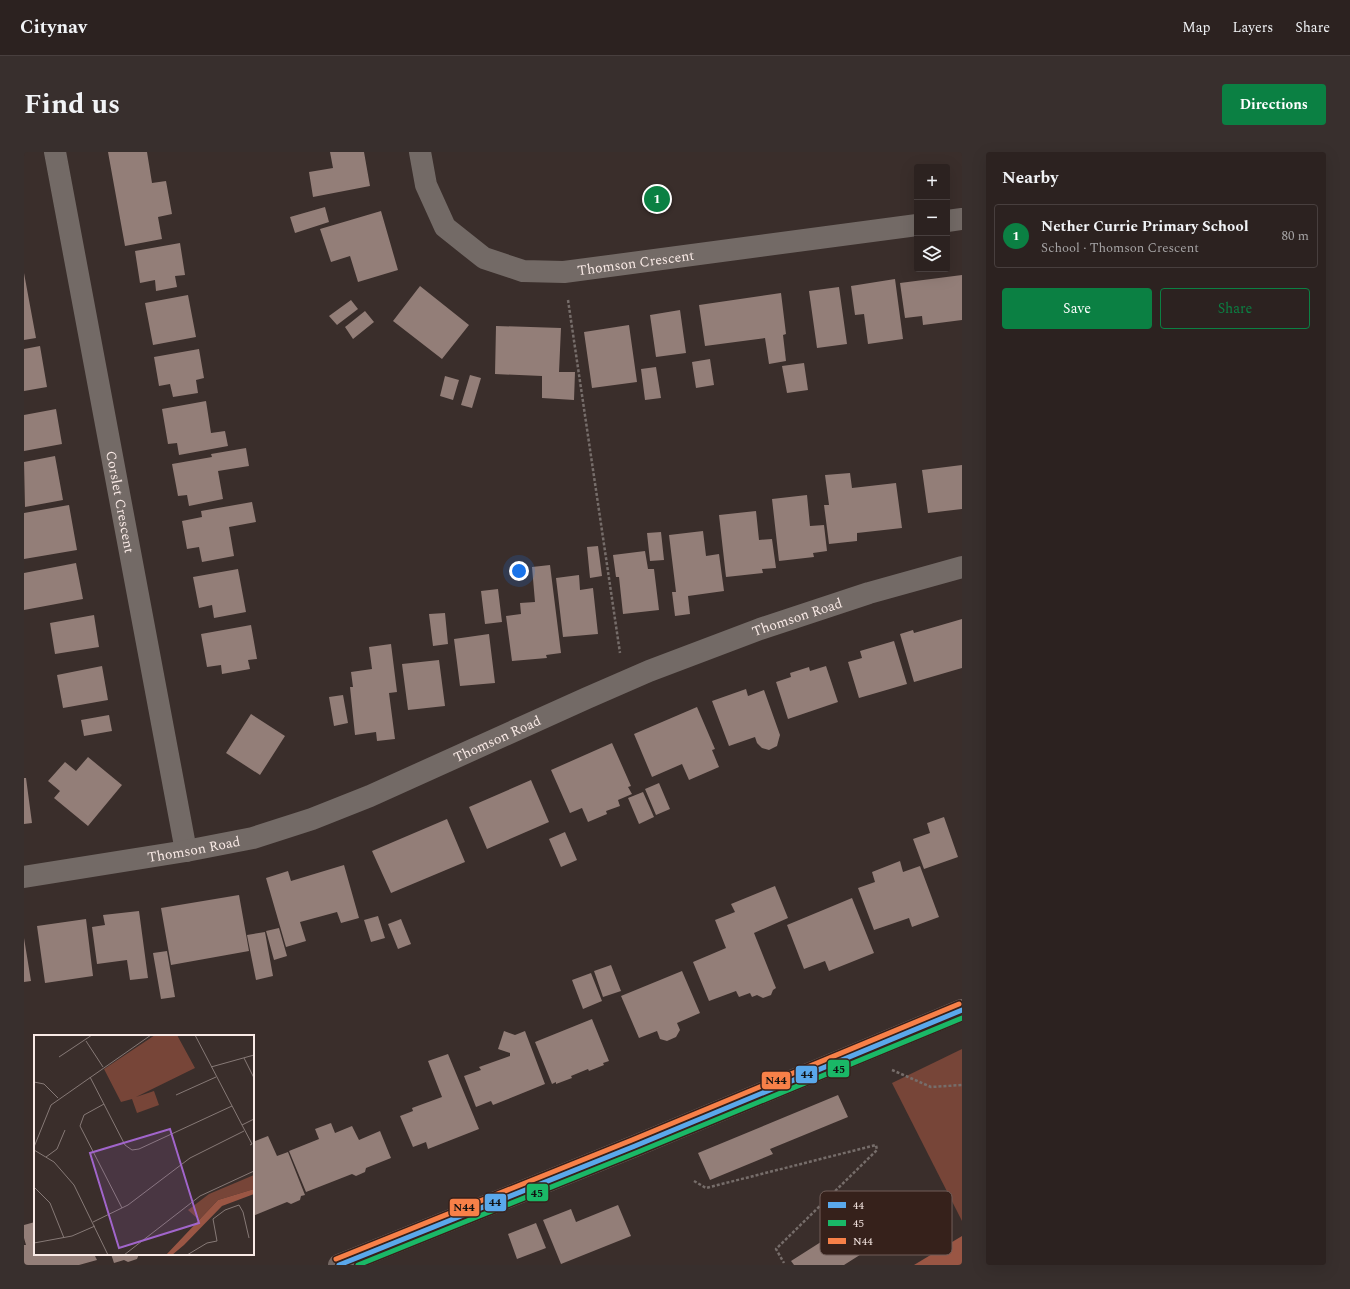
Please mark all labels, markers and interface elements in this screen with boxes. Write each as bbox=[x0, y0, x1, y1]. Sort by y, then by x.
text: Citynav bbox=[20, 13, 87, 42]
text: Map bbox=[1182, 17, 1211, 38]
text: Layers bbox=[1233, 17, 1273, 38]
text: Share bbox=[1295, 17, 1330, 38]
text: Find us bbox=[24, 83, 120, 126]
button: Directions bbox=[1222, 84, 1326, 125]
map controls bbox=[914, 164, 950, 272]
button: + bbox=[914, 164, 950, 200]
text: Nearby bbox=[1002, 165, 1058, 191]
pin: 1 bbox=[644, 184, 670, 214]
button: − bbox=[914, 200, 950, 236]
text: Nether Currie Primary School bbox=[1041, 215, 1249, 238]
text: 1 bbox=[1012, 226, 1020, 246]
text: 80 m bbox=[1282, 226, 1309, 246]
button: layers bbox=[914, 236, 950, 272]
text: School · Thomson Crescent bbox=[1041, 238, 1199, 258]
street label: Thomson Crescent bbox=[576, 245, 696, 281]
button: Save bbox=[1002, 288, 1152, 329]
button: Share bbox=[1160, 288, 1310, 329]
street label: Corslet Crescent bbox=[100, 449, 140, 555]
your location bbox=[509, 561, 529, 581]
street label: Thomson Road bbox=[749, 593, 845, 642]
street label: Thomson Road bbox=[450, 710, 545, 768]
street label: Thomson Road bbox=[146, 831, 242, 868]
inset map bbox=[34, 1035, 254, 1255]
line badge: 45 bbox=[827, 1059, 850, 1078]
text: 45 bbox=[833, 1061, 845, 1078]
line badge: 44 bbox=[795, 1065, 818, 1084]
text: 44 bbox=[801, 1066, 814, 1083]
line badge: N44 bbox=[761, 1071, 791, 1090]
text: N44 bbox=[765, 1072, 787, 1089]
line badge: 45 bbox=[526, 1183, 549, 1202]
text: 45 bbox=[531, 1185, 543, 1202]
legend bbox=[820, 1191, 952, 1255]
line badge: 44 bbox=[484, 1193, 507, 1212]
text: 44 bbox=[489, 1194, 502, 1211]
text: 44 bbox=[853, 1197, 864, 1214]
line badge: N44 bbox=[449, 1198, 480, 1217]
text: N44 bbox=[453, 1199, 475, 1216]
text: 45 bbox=[853, 1215, 864, 1232]
text: N44 bbox=[853, 1233, 873, 1250]

